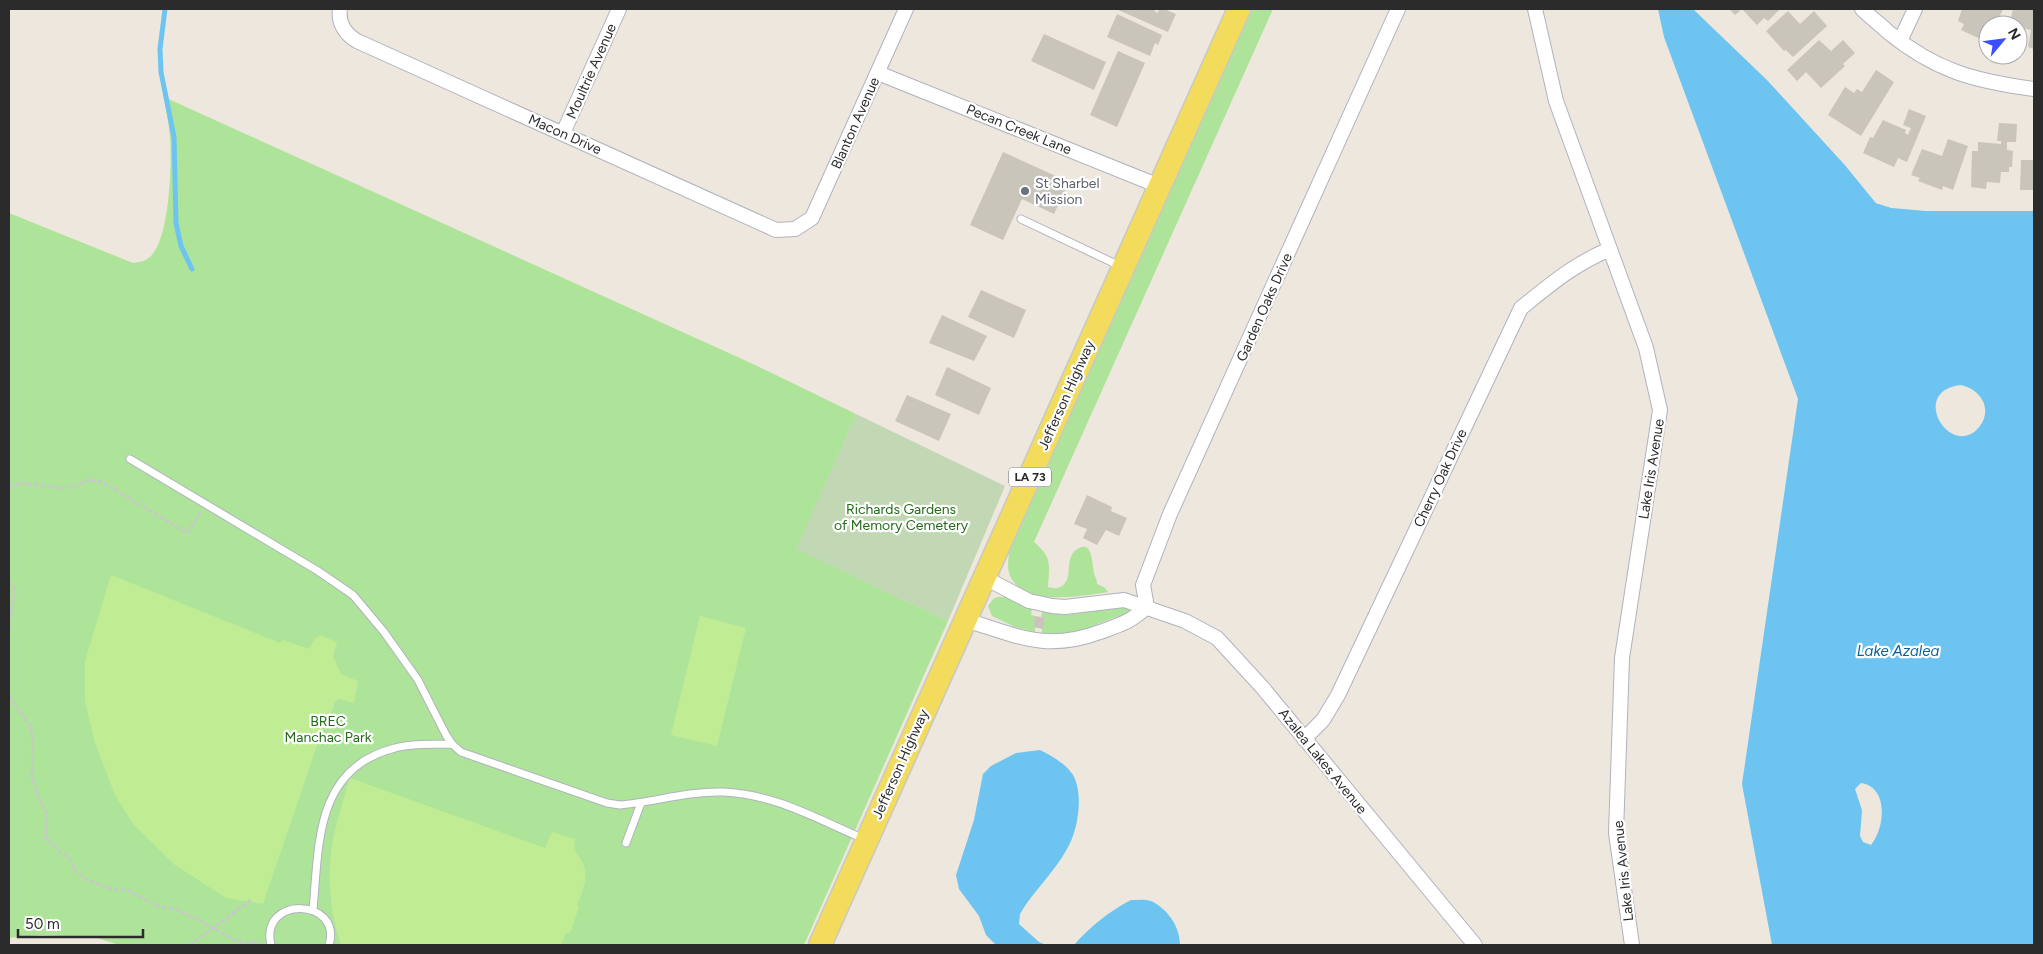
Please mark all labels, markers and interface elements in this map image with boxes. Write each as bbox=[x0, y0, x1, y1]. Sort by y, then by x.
north arrow bbox=[1978, 15, 2028, 65]
street label: Moultrie Avenue bbox=[563, 21, 620, 122]
text: N bbox=[2004, 25, 2024, 43]
street label: Blanton Avenue bbox=[828, 74, 883, 172]
street label: Pecan Creek Lane bbox=[964, 101, 1074, 158]
street label: Macon Drive bbox=[526, 111, 604, 158]
place label: St Sharbel Mission bbox=[1035, 175, 1100, 208]
marker: St Sharbel Mission bbox=[1019, 185, 1031, 197]
street label: Garden Oaks Drive bbox=[1233, 250, 1296, 364]
street label: Jefferson Highway bbox=[1035, 337, 1099, 453]
street label: Lake Iris Avenue bbox=[1635, 417, 1668, 520]
street label: Cherry Oak Drive bbox=[1410, 426, 1471, 530]
road number: LA 73 bbox=[1009, 468, 1051, 487]
park label: Richards Gardens of Memory Cemetery bbox=[834, 501, 969, 534]
water label: Lake Azalea bbox=[1857, 642, 1939, 660]
street label: Azalea Lakes Avenue bbox=[1275, 705, 1371, 818]
street label: Jefferson Highway bbox=[869, 706, 933, 822]
park label: BREC Manchac Park bbox=[285, 713, 372, 746]
street label: Lake Iris Avenue bbox=[1610, 819, 1637, 922]
scale bar bbox=[18, 906, 142, 938]
text: 50 m bbox=[25, 915, 60, 933]

